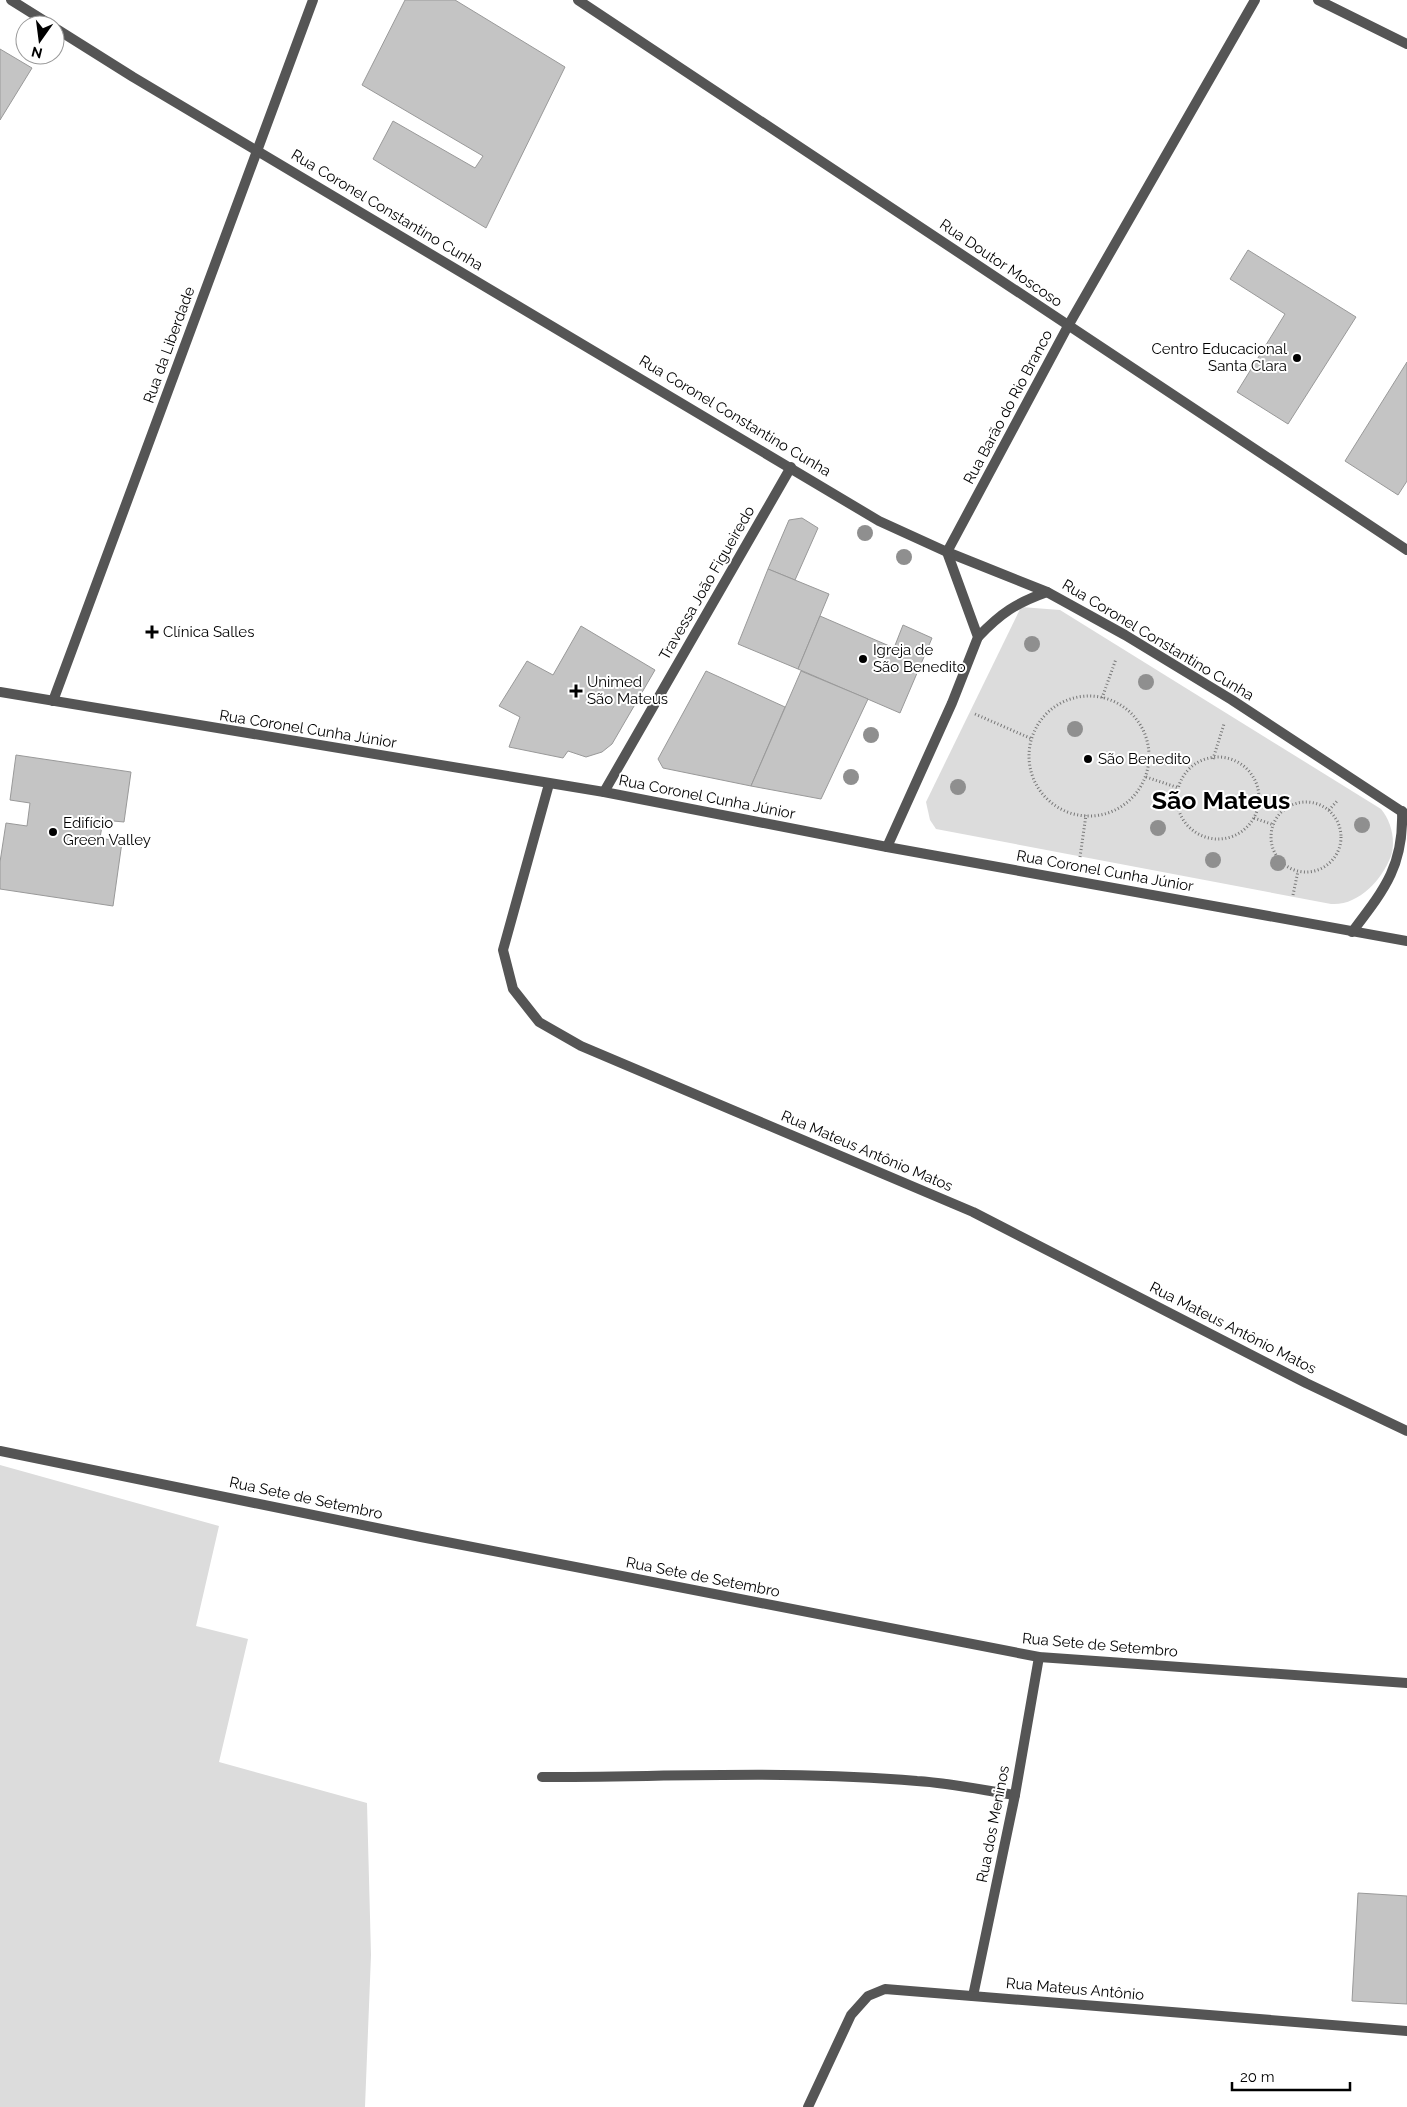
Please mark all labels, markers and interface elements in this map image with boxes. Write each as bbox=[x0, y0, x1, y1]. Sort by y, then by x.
north arrow bbox=[15, 15, 65, 65]
text: N bbox=[30, 44, 44, 62]
street label: Rua Coronel Constantino Cunha bbox=[288, 146, 486, 274]
street label: Rua Doutor Moscoso bbox=[936, 215, 1066, 311]
street label: Rua da Liberdade bbox=[140, 284, 199, 406]
street label: Rua Barão do Rio Branco bbox=[960, 327, 1056, 487]
place label: Centro Educacional Santa Clara bbox=[1151, 340, 1288, 375]
street label: Rua Coronel Constantino Cunha bbox=[636, 352, 834, 480]
marker: Centro Educacional Santa Clara bbox=[1291, 352, 1303, 364]
street label: Travessa João Figueiredo bbox=[655, 503, 759, 663]
street label: Rua Coronel Constantino Cunha bbox=[1059, 576, 1257, 704]
place label: Clínica Salles bbox=[163, 623, 254, 641]
marker: Clínica Salles bbox=[145, 625, 159, 639]
place label: Igreja de São Benedito bbox=[873, 641, 966, 676]
marker: Igreja de São Benedito bbox=[857, 653, 869, 665]
place label: Unimed São Mateus bbox=[587, 673, 668, 708]
marker: Unimed São Mateus bbox=[569, 684, 583, 698]
street label: Rua Coronel Cunha Júnior bbox=[218, 706, 399, 752]
place label: São Benedito bbox=[1098, 750, 1191, 768]
marker: São Benedito bbox=[1082, 753, 1094, 765]
street label: Rua Coronel Cunha Júnior bbox=[617, 771, 797, 823]
district label: São Mateus bbox=[1152, 785, 1290, 815]
place label: Edifício Green Valley bbox=[63, 814, 151, 849]
marker: Edifício Green Valley bbox=[47, 826, 59, 838]
street label: Rua Coronel Cunha Júnior bbox=[1015, 847, 1196, 896]
street label: Rua Mateus Antônio Matos bbox=[778, 1107, 956, 1195]
street label: Rua Mateus Antônio Matos bbox=[1147, 1278, 1319, 1378]
street label: Rua Sete de Setembro bbox=[228, 1473, 384, 1523]
street label: Rua Sete de Setembro bbox=[624, 1553, 782, 1601]
street label: Rua Sete de Setembro bbox=[1021, 1629, 1179, 1661]
street label: Rua dos Meninos bbox=[973, 1764, 1013, 1884]
street label: Rua Mateus Antônio bbox=[1005, 1974, 1145, 2004]
scale bar bbox=[1232, 2060, 1350, 2092]
text: 20 m bbox=[1240, 2068, 1275, 2086]

